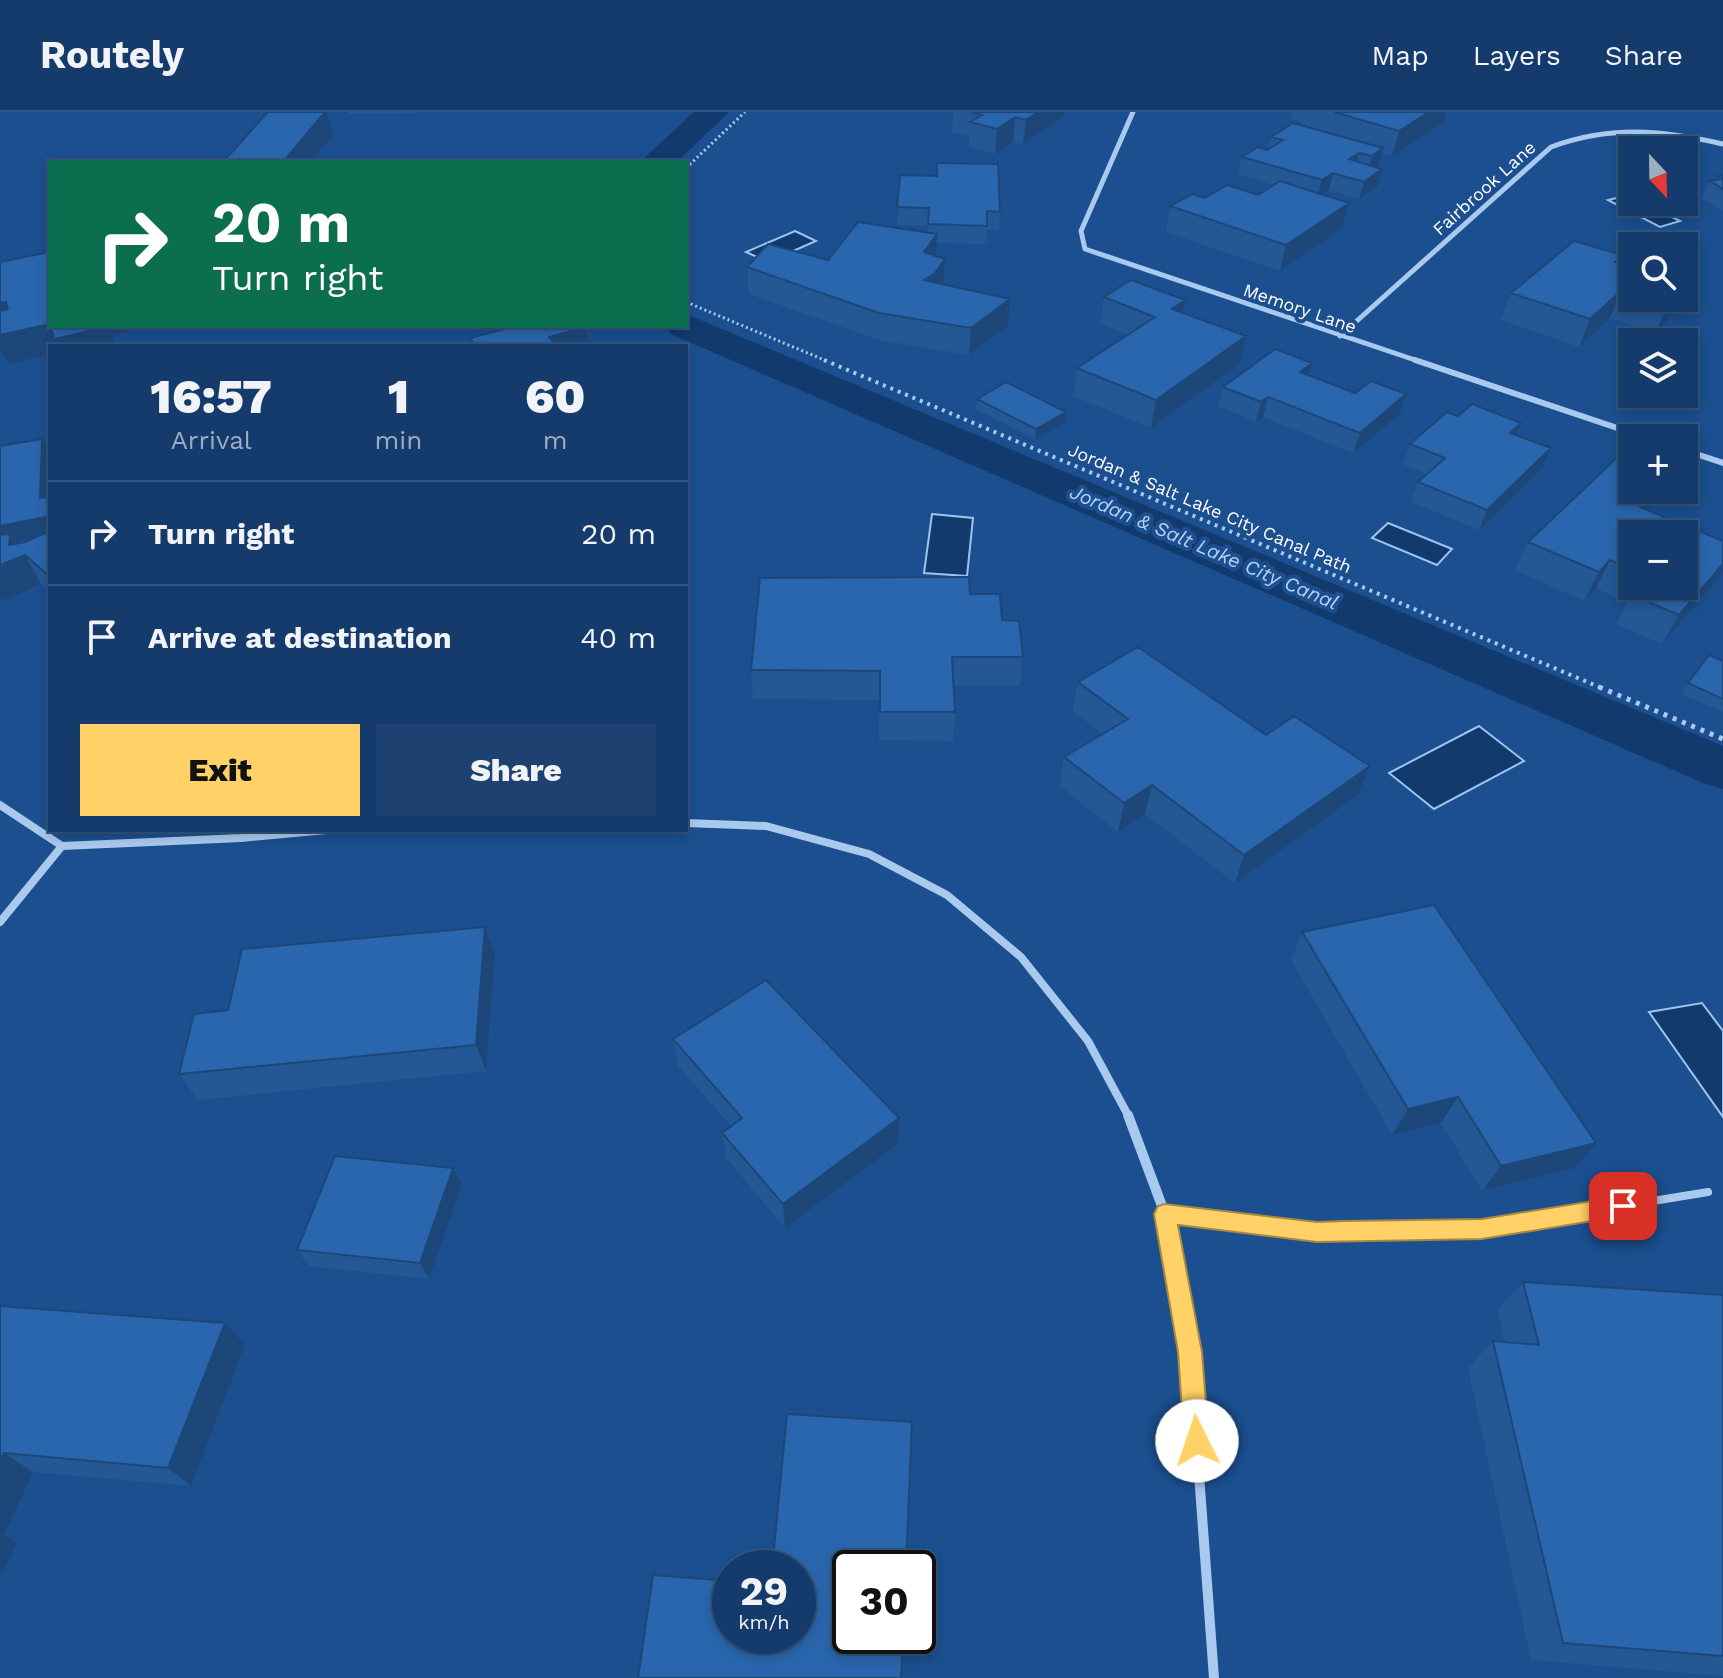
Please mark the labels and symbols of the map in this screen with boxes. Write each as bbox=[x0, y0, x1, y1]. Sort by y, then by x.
street label: Fairbrook Lane bbox=[1428, 136, 1540, 240]
north arrow bbox=[1618, 136, 1698, 216]
street label: Memory Lane bbox=[1241, 279, 1359, 337]
street label: Jordan & Salt Lake City Canal Path bbox=[1065, 438, 1355, 578]
water label: Jordan & Salt Lake City Canal bbox=[1066, 479, 1342, 615]
pin bbox=[1589, 1172, 1657, 1240]
position arrow bbox=[1155, 1399, 1239, 1483]
speed limit sign: 30 bbox=[832, 1550, 936, 1654]

